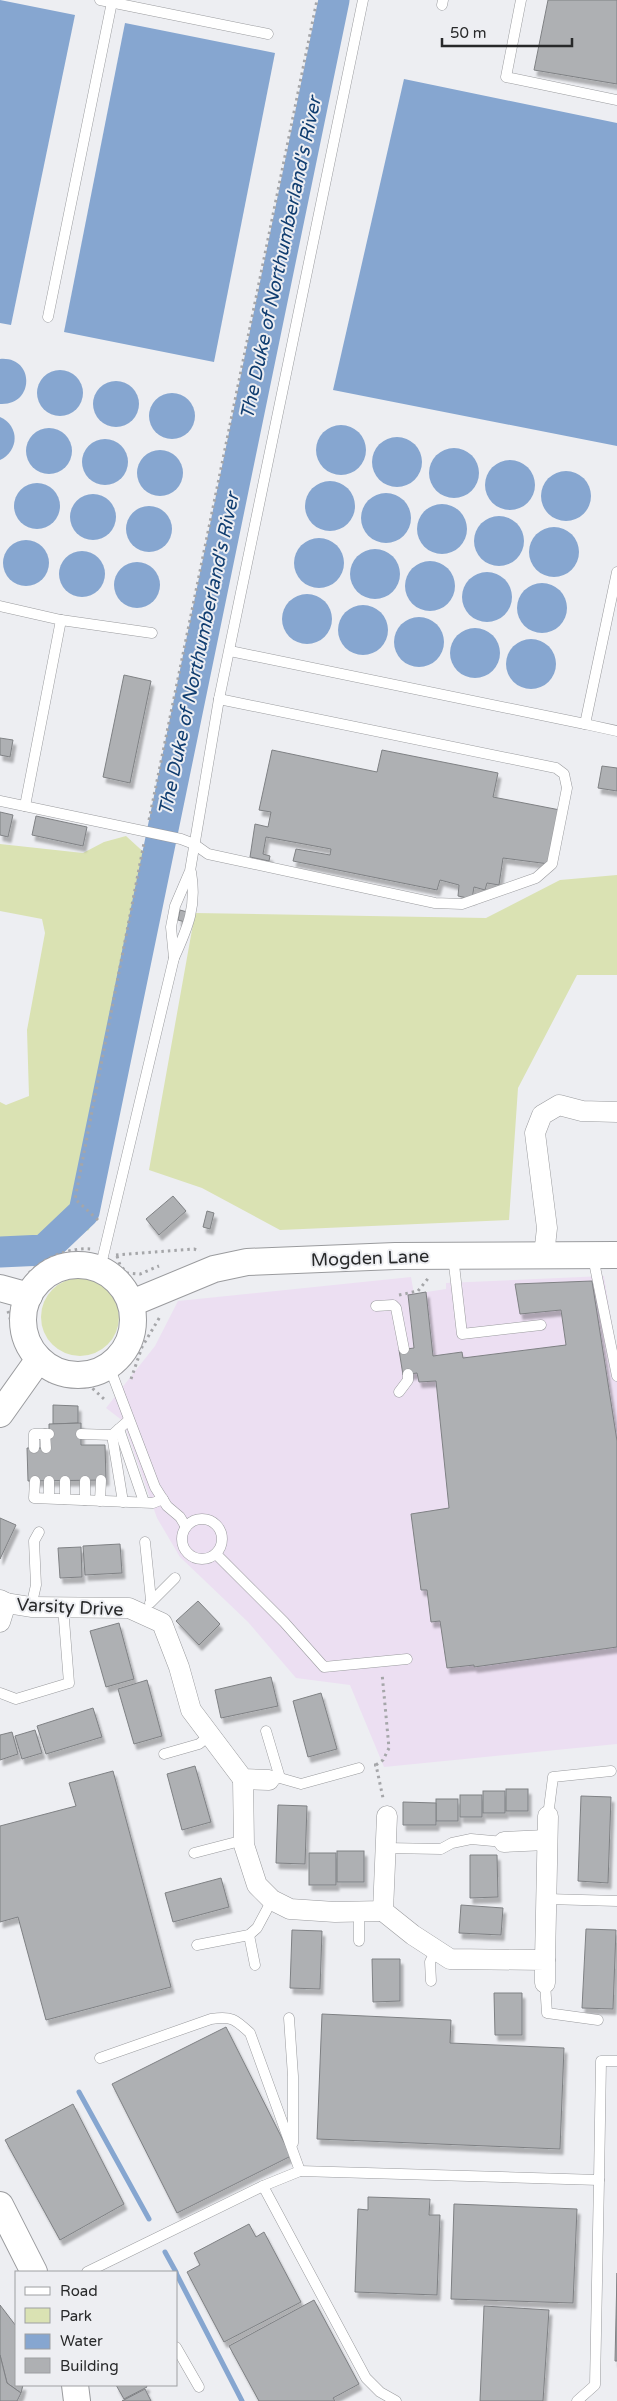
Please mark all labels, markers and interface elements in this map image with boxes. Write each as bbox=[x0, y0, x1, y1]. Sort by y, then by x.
scale bar bbox=[442, 15, 572, 47]
text: 50 m bbox=[450, 24, 487, 42]
water label: The Duke of Northumberland's River bbox=[236, 92, 327, 421]
water label: The Duke of Northumberland's River bbox=[154, 488, 245, 817]
street label: Mogden Lane bbox=[311, 1245, 429, 1271]
street label: Varsity Drive bbox=[16, 1593, 124, 1621]
legend bbox=[15, 2271, 178, 2386]
text: Road bbox=[60, 2282, 98, 2300]
text: Park bbox=[60, 2307, 92, 2325]
text: Water bbox=[60, 2332, 103, 2350]
text: Building bbox=[60, 2357, 119, 2375]

